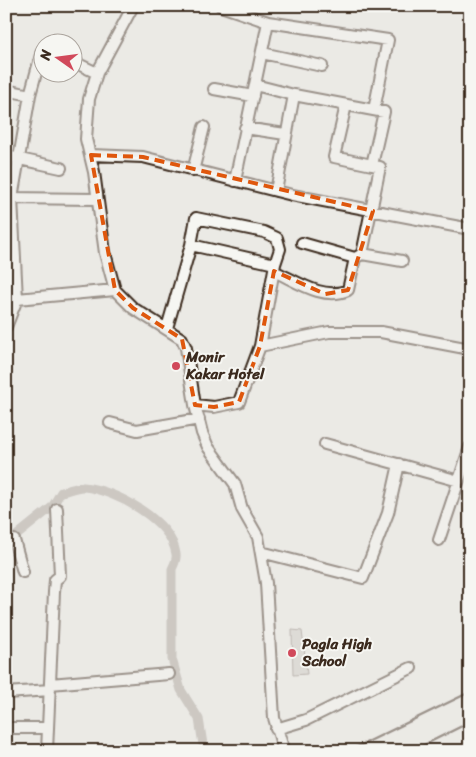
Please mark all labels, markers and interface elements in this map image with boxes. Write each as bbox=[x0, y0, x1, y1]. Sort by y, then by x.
north arrow bbox=[32, 32, 82, 82]
text: N bbox=[32, 47, 59, 64]
place label: Monir Kakar Hotel bbox=[185, 344, 265, 387]
marker: Monir Kakar Hotel bbox=[170, 360, 182, 372]
place label: Pagla High School bbox=[301, 631, 372, 674]
marker: Pagla High School bbox=[286, 647, 298, 659]

